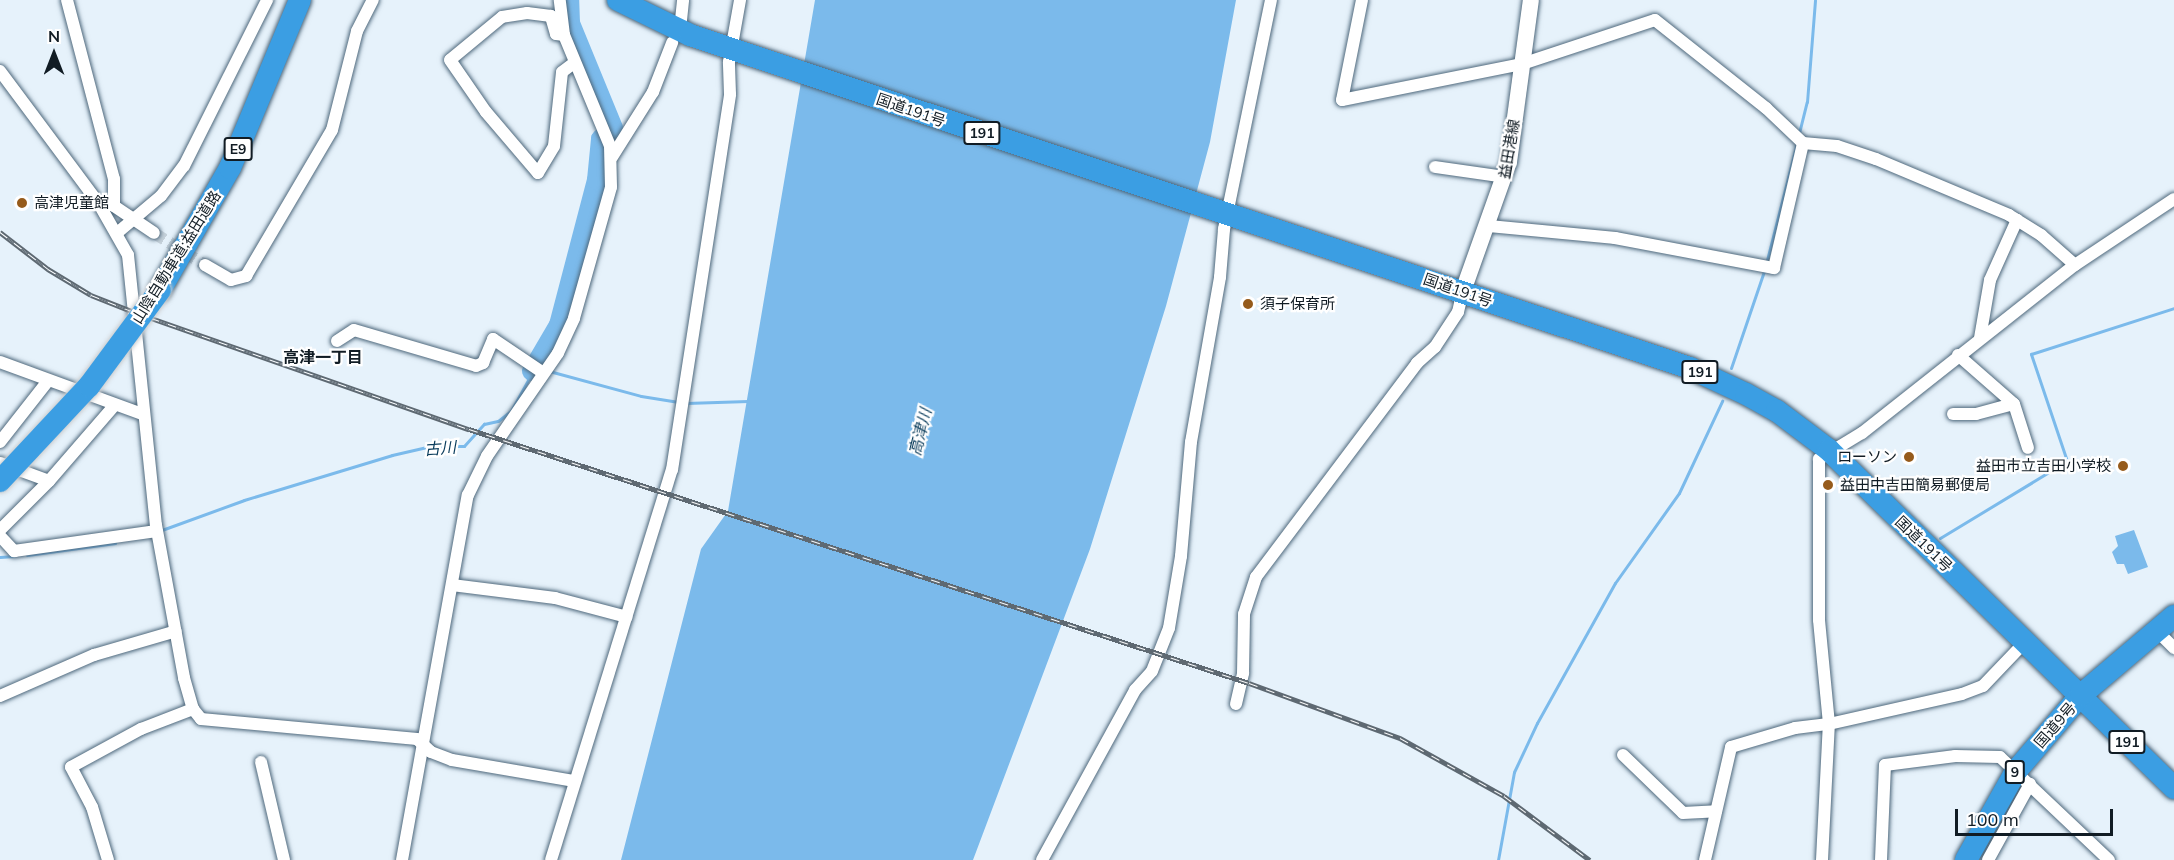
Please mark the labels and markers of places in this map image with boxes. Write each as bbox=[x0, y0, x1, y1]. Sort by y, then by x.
place label: 高津児童館 bbox=[34, 194, 109, 212]
marker: 高津児童館 bbox=[15, 196, 29, 210]
place label: 須子保育所 bbox=[1260, 295, 1335, 313]
marker: 須子保育所 bbox=[1241, 297, 1255, 311]
place label: ローソン bbox=[1837, 448, 1897, 466]
marker: ローソン bbox=[1902, 450, 1916, 464]
place label: 益田市立吉田小学校 bbox=[1976, 457, 2111, 475]
marker: 益田市立吉田小学校 bbox=[2116, 459, 2130, 473]
place label: 益田中吉田簡易郵便局 bbox=[1840, 476, 1990, 494]
marker: 益田中吉田簡易郵便局 bbox=[1821, 478, 1835, 492]

